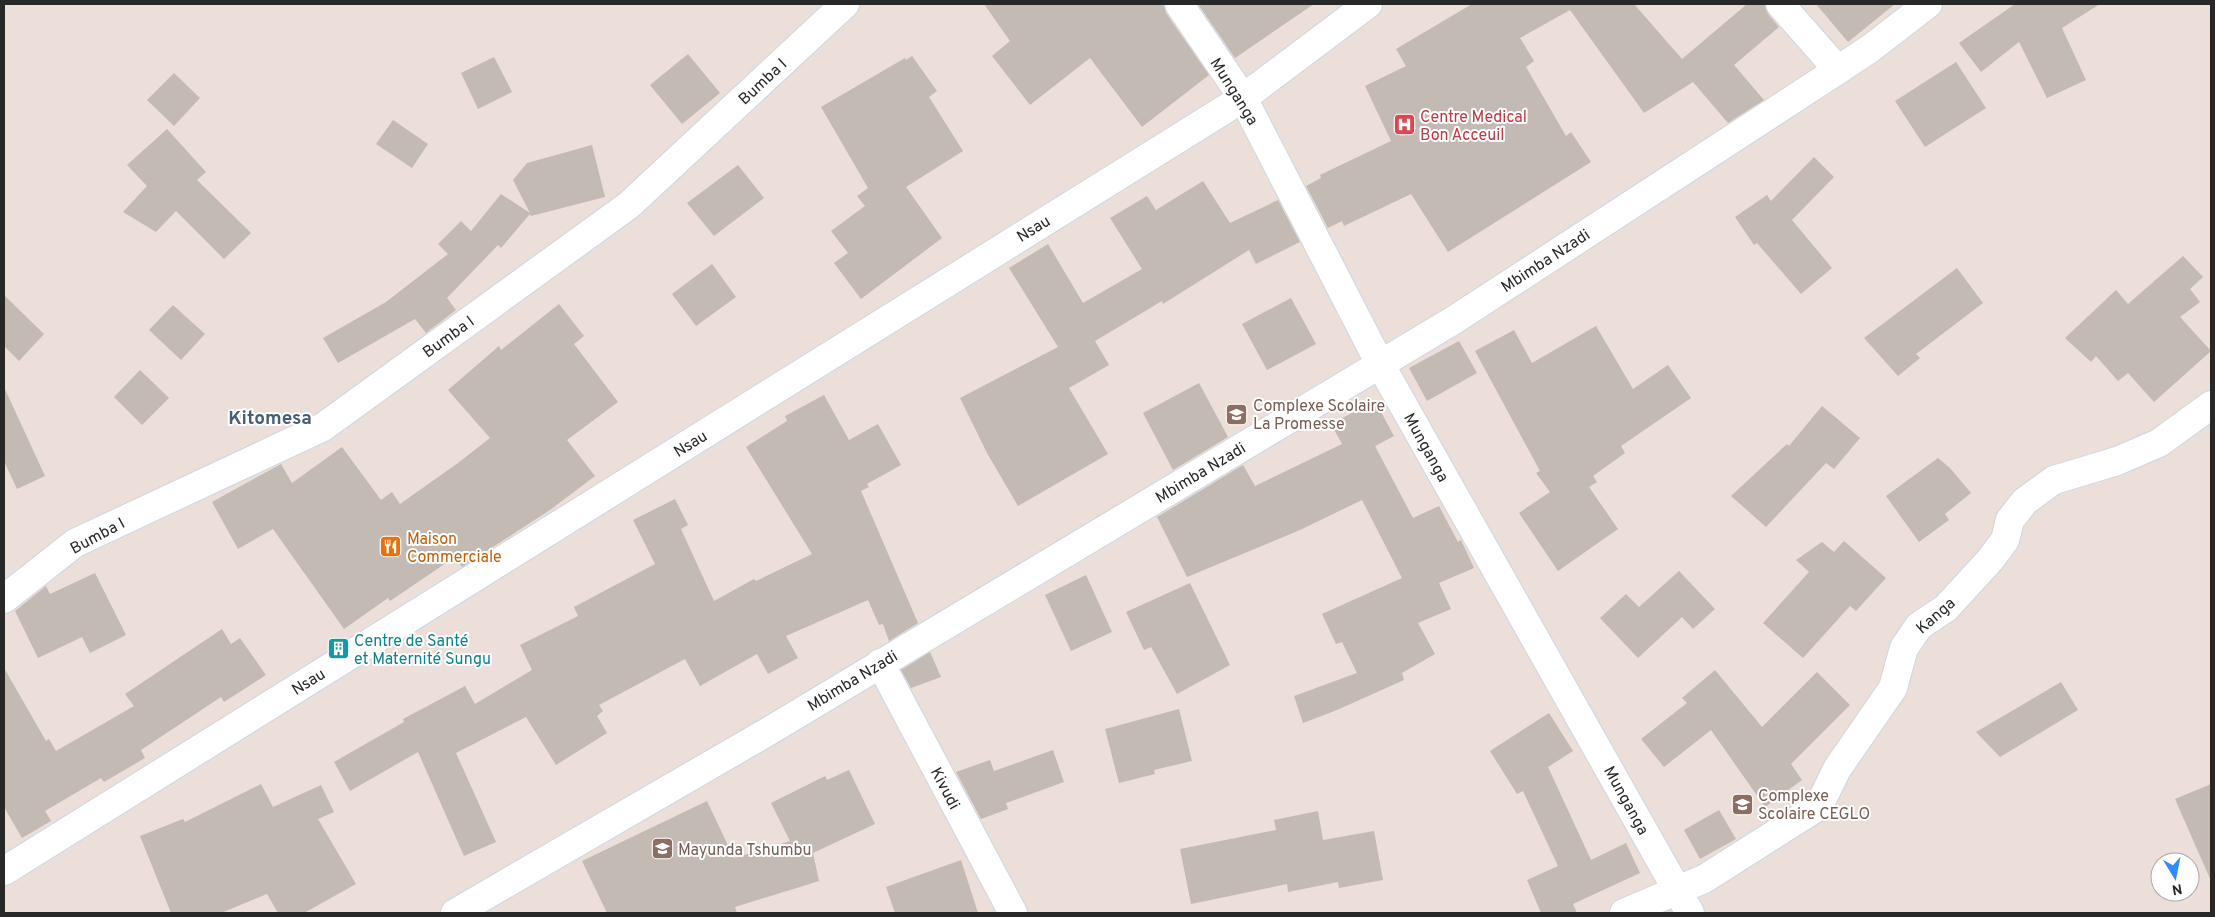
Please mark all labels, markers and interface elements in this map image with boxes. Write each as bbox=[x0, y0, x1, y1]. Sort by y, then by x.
street label: Bumba I bbox=[735, 55, 792, 110]
street label: Munganga bbox=[1205, 55, 1262, 129]
place label: Centre Medical Bon Acceuil bbox=[1420, 108, 1527, 146]
hospital icon: Centre Medical Bon Acceuil bbox=[1392, 113, 1416, 137]
street label: Nsau bbox=[1014, 212, 1055, 248]
street label: Mbimba Nzadi bbox=[1498, 226, 1594, 298]
street label: Bumba I bbox=[419, 312, 479, 363]
place label: Complexe Scolaire La Promesse bbox=[1253, 397, 1385, 435]
school or university icon: Complexe Scolaire La Promesse bbox=[1225, 402, 1249, 426]
district label: Kitomesa bbox=[228, 407, 312, 431]
street label: Munganga bbox=[1398, 410, 1452, 486]
street label: Nsau bbox=[671, 427, 712, 463]
street label: Mbimba Nzadi bbox=[1152, 439, 1250, 509]
street label: Bumba I bbox=[67, 514, 129, 559]
place label: Maison Commerciale bbox=[407, 530, 502, 568]
restaurant icon: Maison Commerciale bbox=[379, 535, 403, 559]
street label: Kanga bbox=[1912, 594, 1960, 639]
place label: Centre de Santé et Maternité Sungu bbox=[354, 632, 491, 670]
building icon: Centre de Santé et Maternité Sungu bbox=[326, 637, 350, 661]
street label: Mbimba Nzadi bbox=[804, 647, 902, 717]
street label: Nsau bbox=[289, 665, 330, 701]
street label: Munganga bbox=[1598, 763, 1652, 839]
street label: Kivudi bbox=[925, 764, 964, 813]
place label: Complexe Scolaire CEGLO bbox=[1758, 787, 1870, 825]
school or university icon: Complexe Scolaire CEGLO bbox=[1730, 792, 1754, 816]
school or university icon: Mayunda Tshumbu bbox=[650, 837, 674, 861]
place label: Mayunda Tshumbu bbox=[678, 841, 812, 861]
north arrow bbox=[2150, 852, 2200, 902]
text: N bbox=[2171, 879, 2183, 898]

